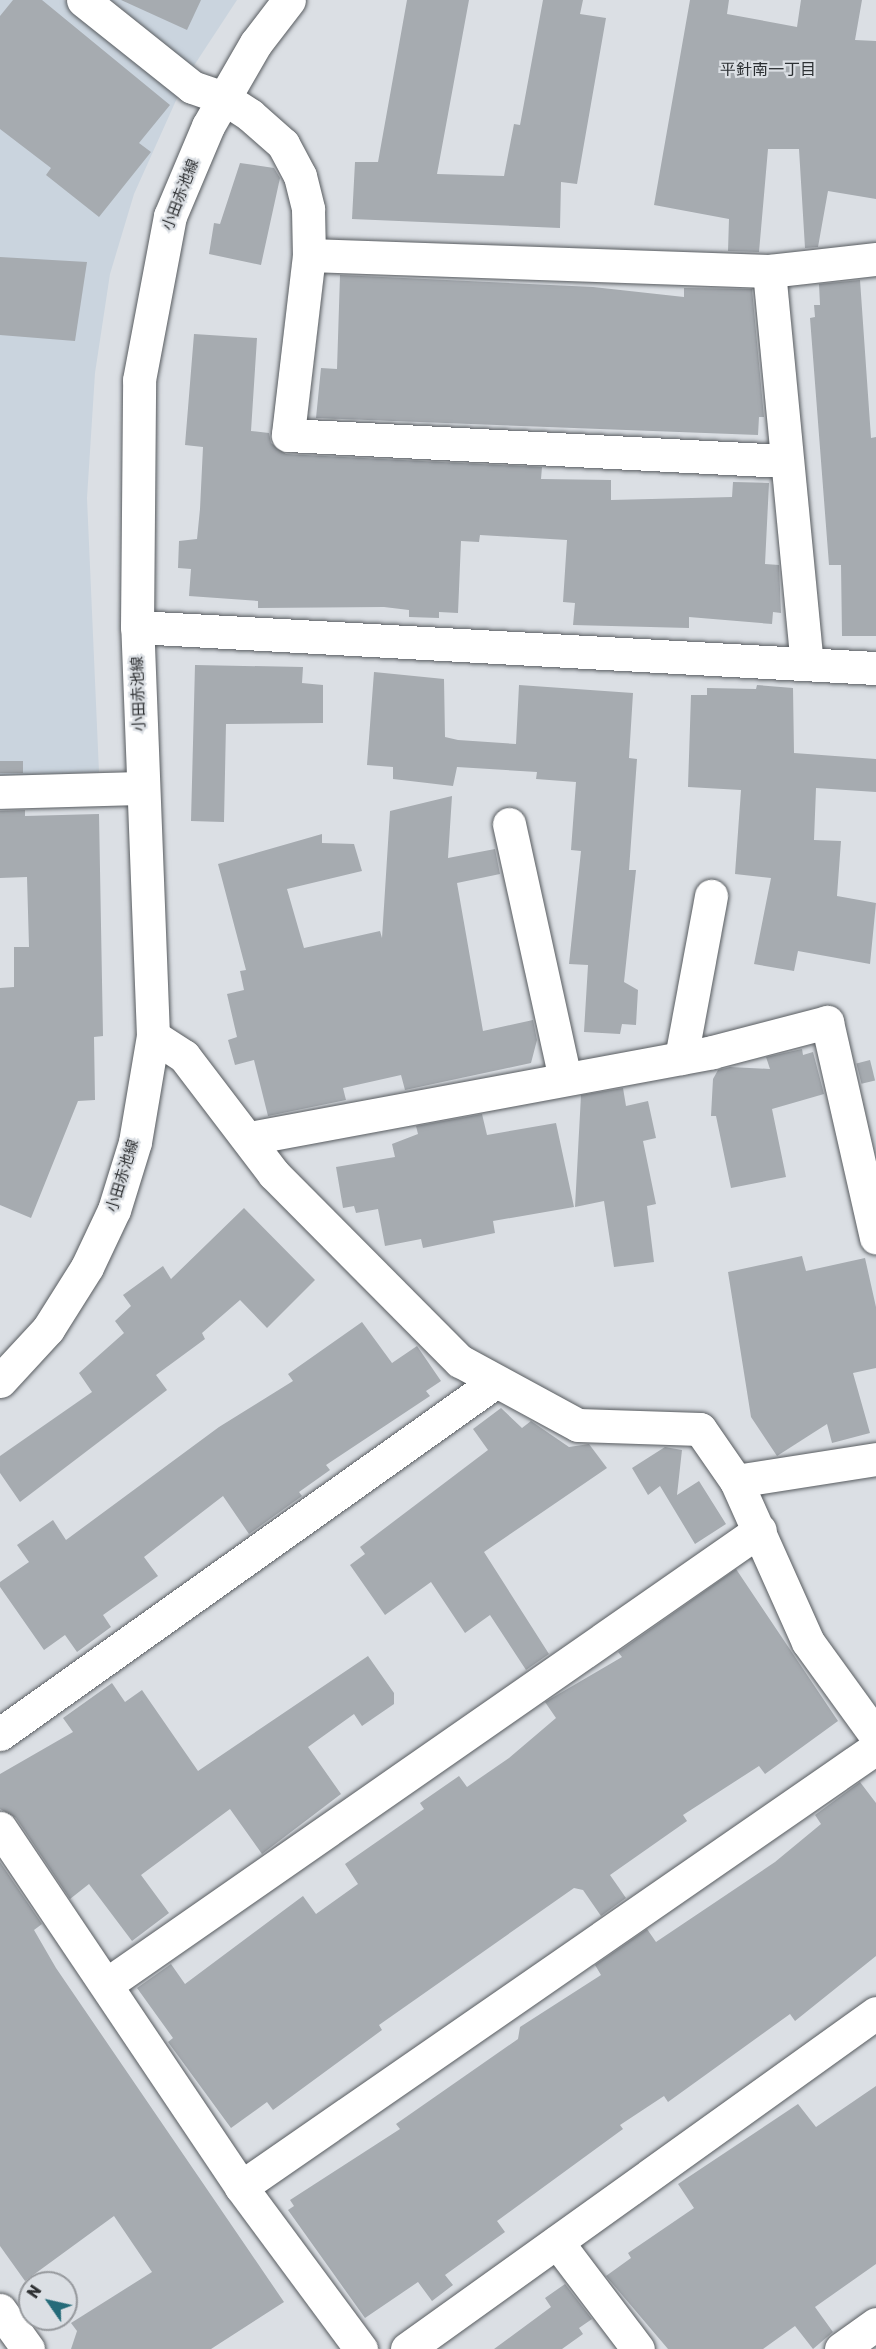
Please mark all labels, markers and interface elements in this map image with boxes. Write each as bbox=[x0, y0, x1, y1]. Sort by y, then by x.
district label: 平針南一丁目 bbox=[720, 60, 816, 80]
street label: 小田赤池線 bbox=[159, 157, 203, 233]
street label: 小田赤池線 bbox=[129, 656, 149, 732]
street label: 小田赤池線 bbox=[103, 1138, 143, 1214]
north arrow bbox=[18, 2271, 78, 2331]
text: N bbox=[23, 2282, 45, 2302]

